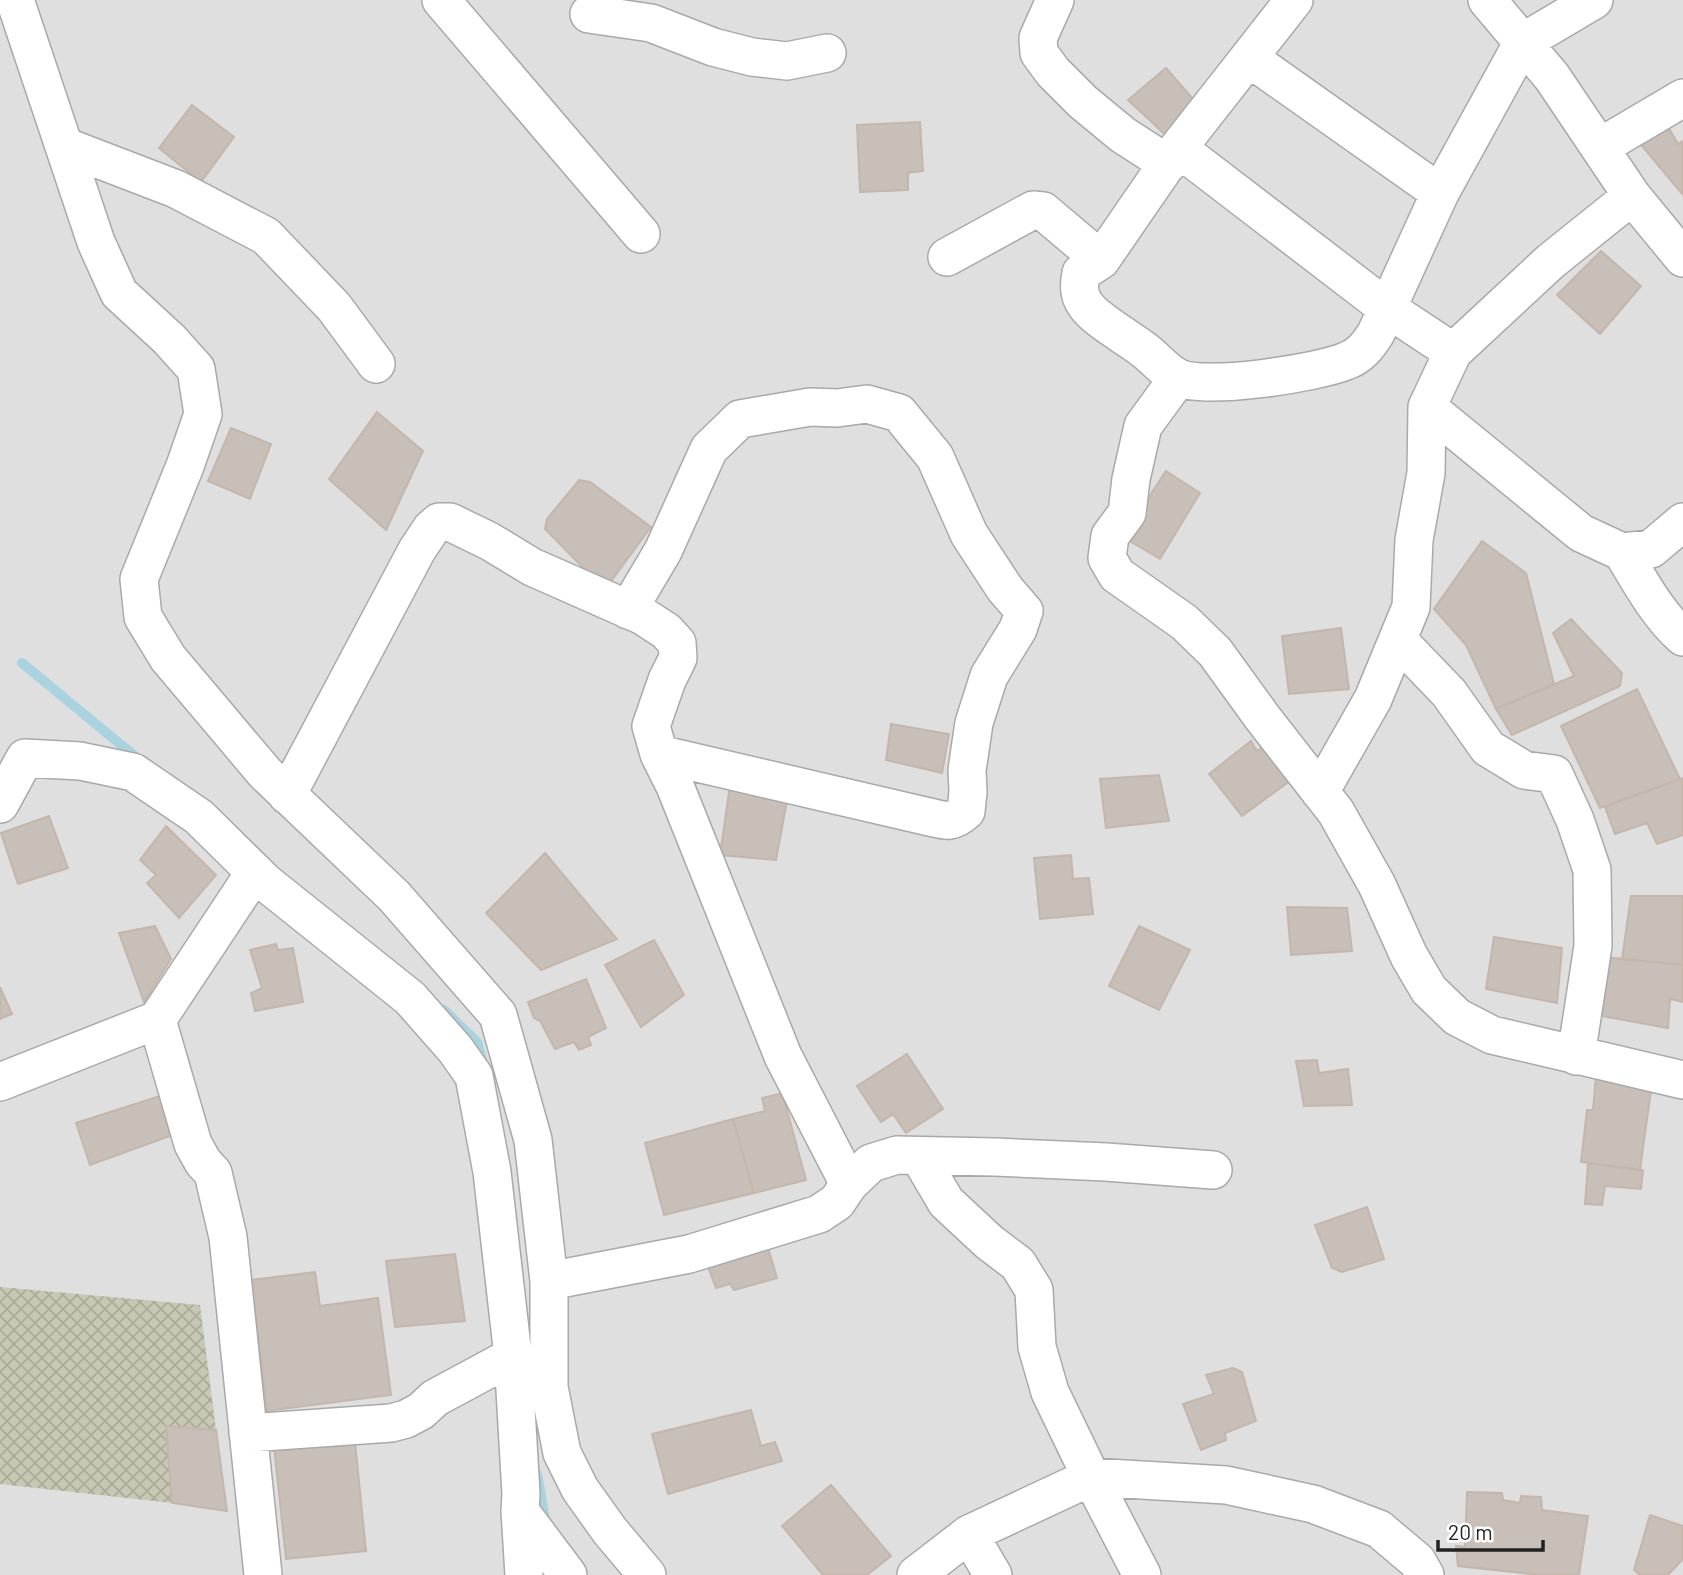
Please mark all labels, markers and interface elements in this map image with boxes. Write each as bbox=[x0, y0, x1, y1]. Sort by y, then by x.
scale bar bbox=[1438, 1508, 1543, 1552]
text: 20 m bbox=[1448, 1519, 1493, 1544]

